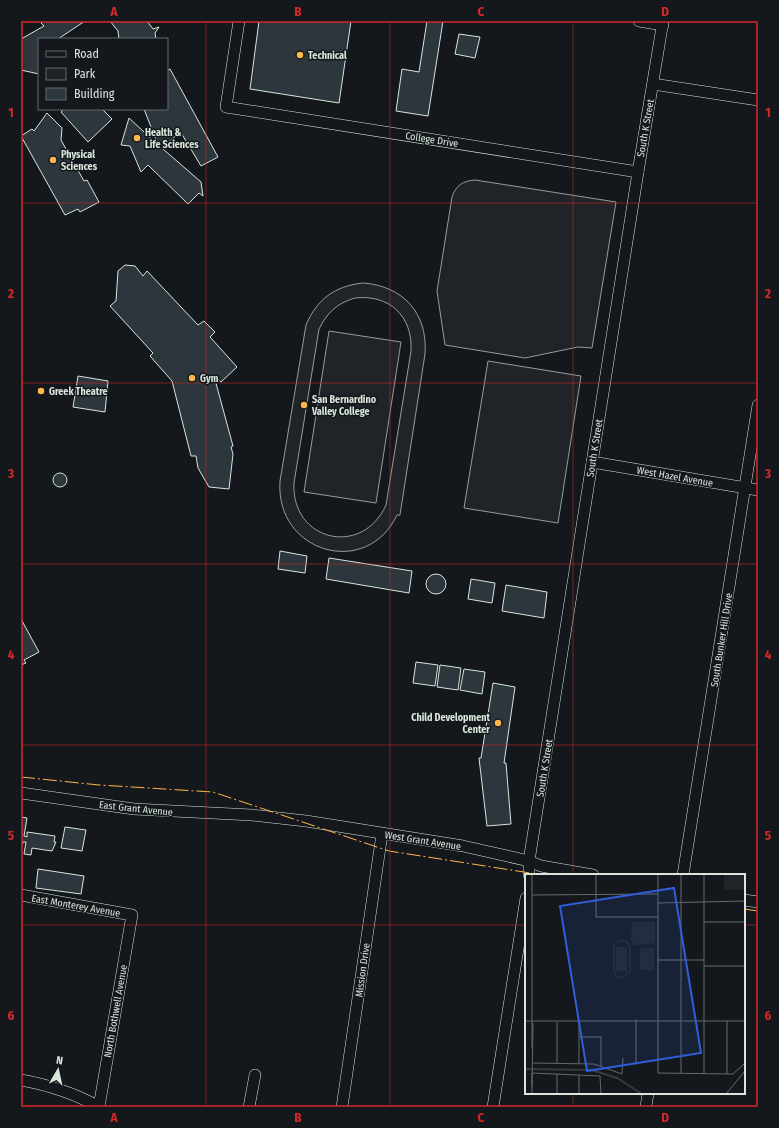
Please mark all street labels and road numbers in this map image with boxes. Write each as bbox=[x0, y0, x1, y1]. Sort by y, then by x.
street label: South K Street bbox=[635, 98, 657, 158]
street label: College Drive bbox=[405, 130, 459, 150]
street label: South K Street bbox=[584, 418, 606, 478]
street label: West Hazel Avenue bbox=[636, 464, 714, 490]
street label: South Bunker Hill Drive bbox=[709, 592, 735, 688]
street label: South K Street bbox=[534, 738, 556, 798]
street label: East Grant Avenue bbox=[98, 799, 173, 819]
street label: West Grant Avenue bbox=[384, 829, 462, 853]
street label: East Monterey Avenue bbox=[30, 892, 121, 920]
street label: Mission Drive bbox=[353, 942, 373, 998]
street label: North Bothwell Avenue bbox=[102, 964, 130, 1059]

